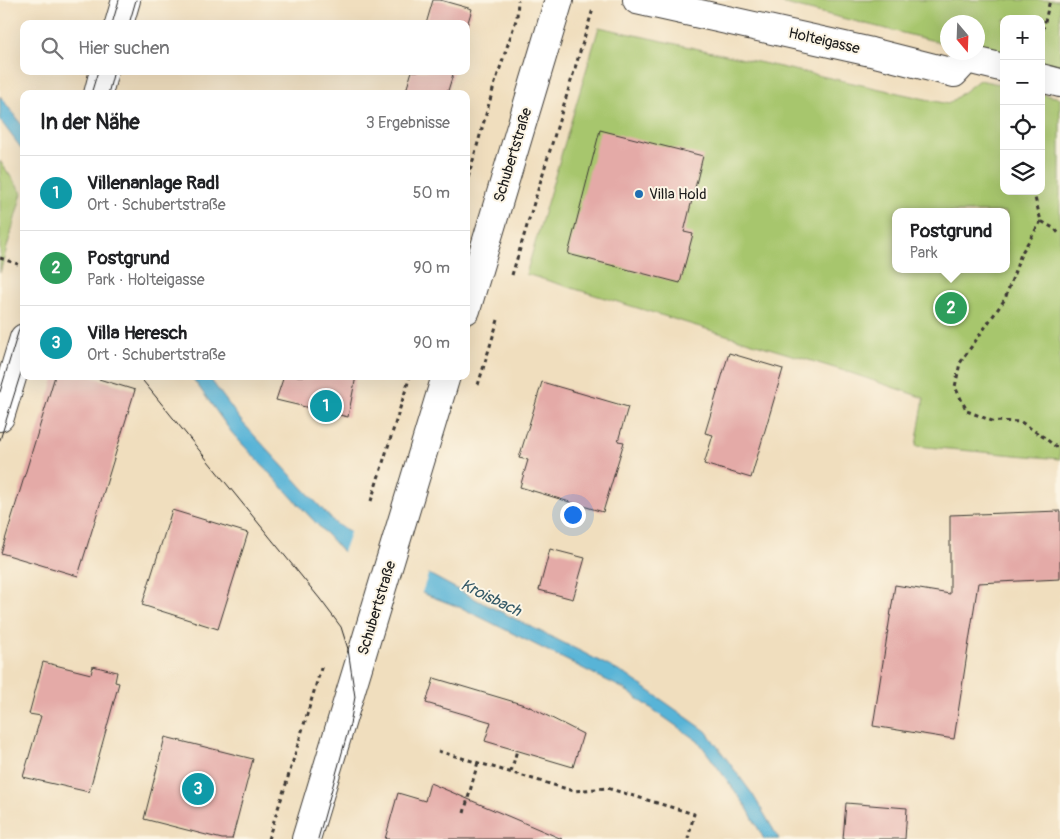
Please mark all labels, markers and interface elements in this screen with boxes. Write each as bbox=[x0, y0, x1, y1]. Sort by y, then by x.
north arrow bbox=[940, 15, 985, 60]
map controls bbox=[1000, 15, 1045, 195]
button: + bbox=[1000, 15, 1045, 60]
search box bbox=[20, 20, 470, 75]
street label: Holteigasse bbox=[787, 24, 862, 59]
icon: search bbox=[38, 34, 66, 62]
text: Hier suchen bbox=[78, 36, 170, 60]
button: − bbox=[1000, 60, 1045, 105]
street label: Schubertstraße bbox=[490, 105, 537, 205]
button: locate bbox=[1000, 105, 1045, 150]
text: In der Nähe bbox=[40, 109, 140, 136]
text: 3 Ergebnisse bbox=[366, 113, 450, 133]
button: layers bbox=[1000, 150, 1045, 195]
text: Villenanlage Radl bbox=[87, 171, 220, 195]
text: 1 bbox=[53, 183, 59, 203]
text: 50 m bbox=[413, 183, 450, 203]
place label: Villa Hold bbox=[649, 185, 707, 204]
marker: Villa Hold bbox=[633, 188, 645, 200]
text: Ort · Schubertstraße bbox=[87, 195, 226, 215]
popup bbox=[892, 208, 1010, 273]
text: Postgrund bbox=[910, 219, 992, 243]
text: Park bbox=[910, 243, 938, 263]
text: Postgrund bbox=[87, 246, 170, 270]
text: 2 bbox=[52, 258, 60, 278]
text: 90 m bbox=[413, 258, 450, 278]
text: Park · Holteigasse bbox=[87, 270, 205, 290]
pin: 2 bbox=[935, 289, 967, 327]
text: Villa Heresch bbox=[87, 321, 187, 345]
text: 3 bbox=[52, 333, 60, 353]
text: 90 m bbox=[413, 333, 450, 353]
text: Ort · Schubertstraße bbox=[87, 345, 226, 365]
pin: 1 bbox=[310, 387, 342, 425]
your location bbox=[560, 502, 586, 528]
street label: Schubertstraße bbox=[354, 558, 401, 658]
water label: Kroisbach bbox=[458, 575, 526, 622]
pin: 3 bbox=[182, 770, 214, 808]

